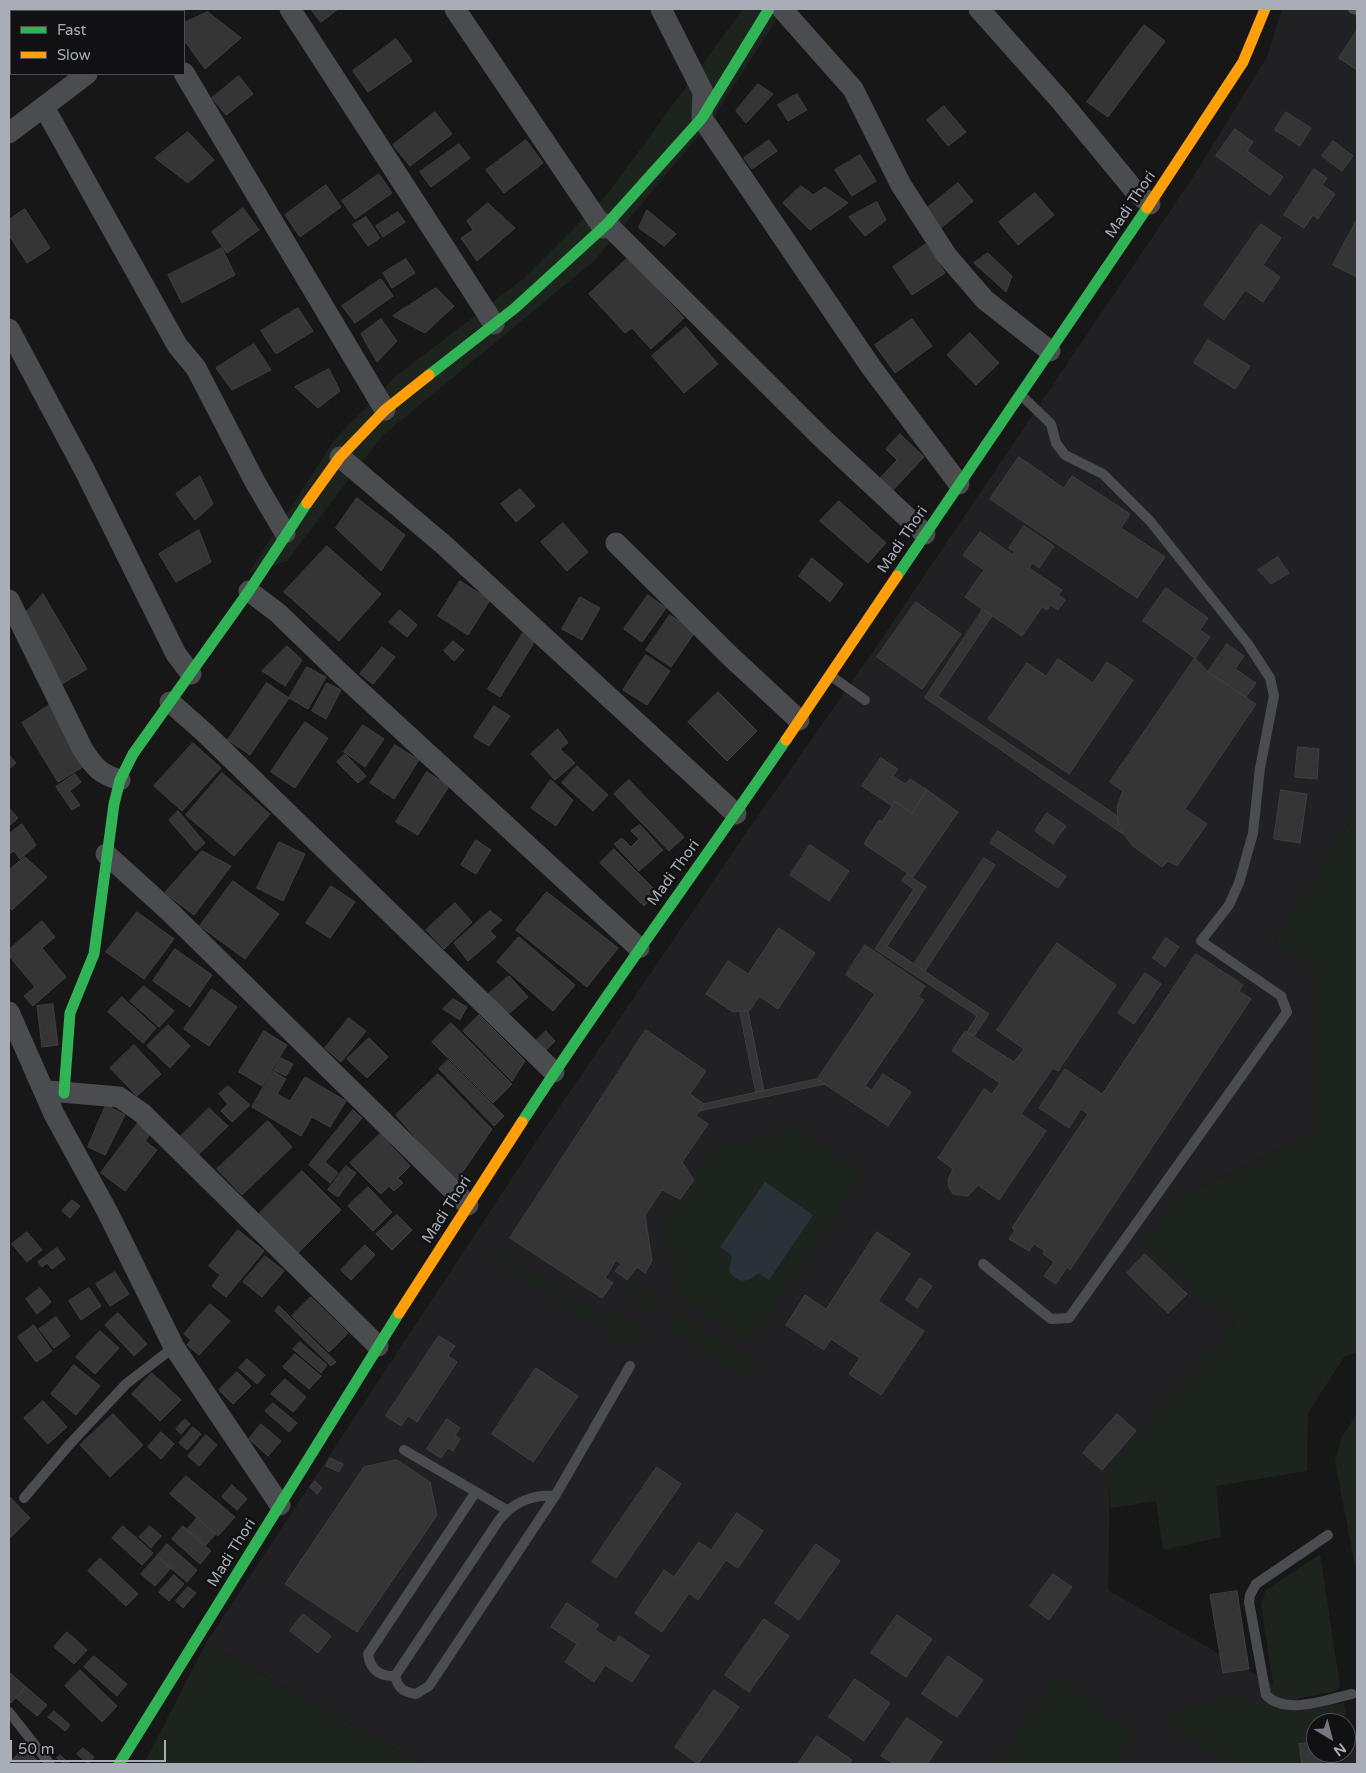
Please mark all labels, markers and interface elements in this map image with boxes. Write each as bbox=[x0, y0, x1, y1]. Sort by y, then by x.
legend bbox=[10, 10, 185, 75]
text: Fast bbox=[57, 21, 86, 39]
text: Slow bbox=[57, 46, 91, 64]
street label: Madi Thori bbox=[1102, 168, 1160, 242]
street label: Madi Thori bbox=[874, 503, 932, 577]
street label: Madi Thori bbox=[644, 837, 704, 909]
street label: Madi Thori bbox=[419, 1173, 475, 1247]
street label: Madi Thori bbox=[204, 1516, 260, 1590]
north arrow bbox=[1306, 1713, 1356, 1763]
scale bar bbox=[12, 1730, 169, 1762]
text: N bbox=[1330, 1739, 1349, 1760]
text: 50 m bbox=[18, 1740, 55, 1758]

